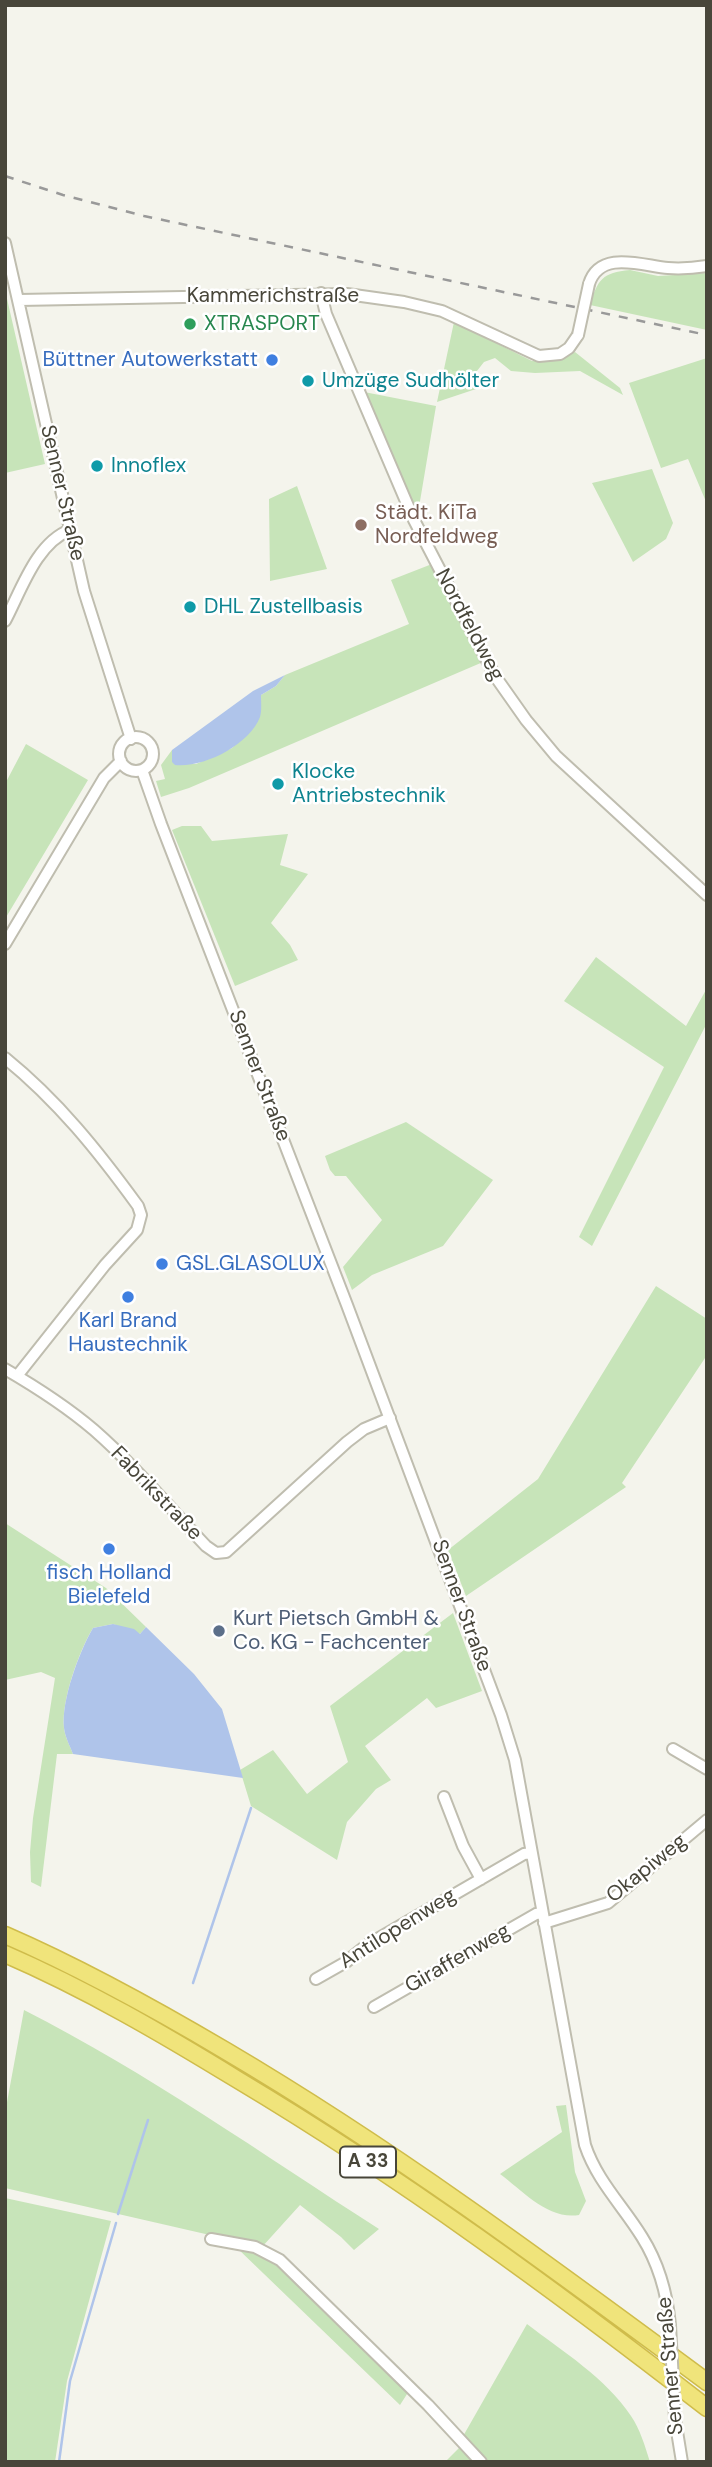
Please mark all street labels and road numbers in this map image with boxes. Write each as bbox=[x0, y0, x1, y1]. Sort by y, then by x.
street label: Kammerichstraße bbox=[187, 283, 359, 309]
street label: Senner Straße bbox=[34, 423, 90, 563]
street label: Nordfeldweg bbox=[429, 565, 509, 685]
street label: Senner Straße bbox=[222, 1007, 296, 1145]
street label: Fabrikstraße bbox=[105, 1442, 207, 1546]
street label: Senner Straße bbox=[425, 1537, 497, 1675]
street label: Okapiweg bbox=[602, 1829, 692, 1909]
street label: Antilopenweg bbox=[335, 1883, 461, 1975]
street label: Giraffenweg bbox=[401, 1919, 515, 1999]
road number: A 33 bbox=[340, 2146, 396, 2178]
street label: Senner Straße bbox=[652, 2296, 690, 2436]

